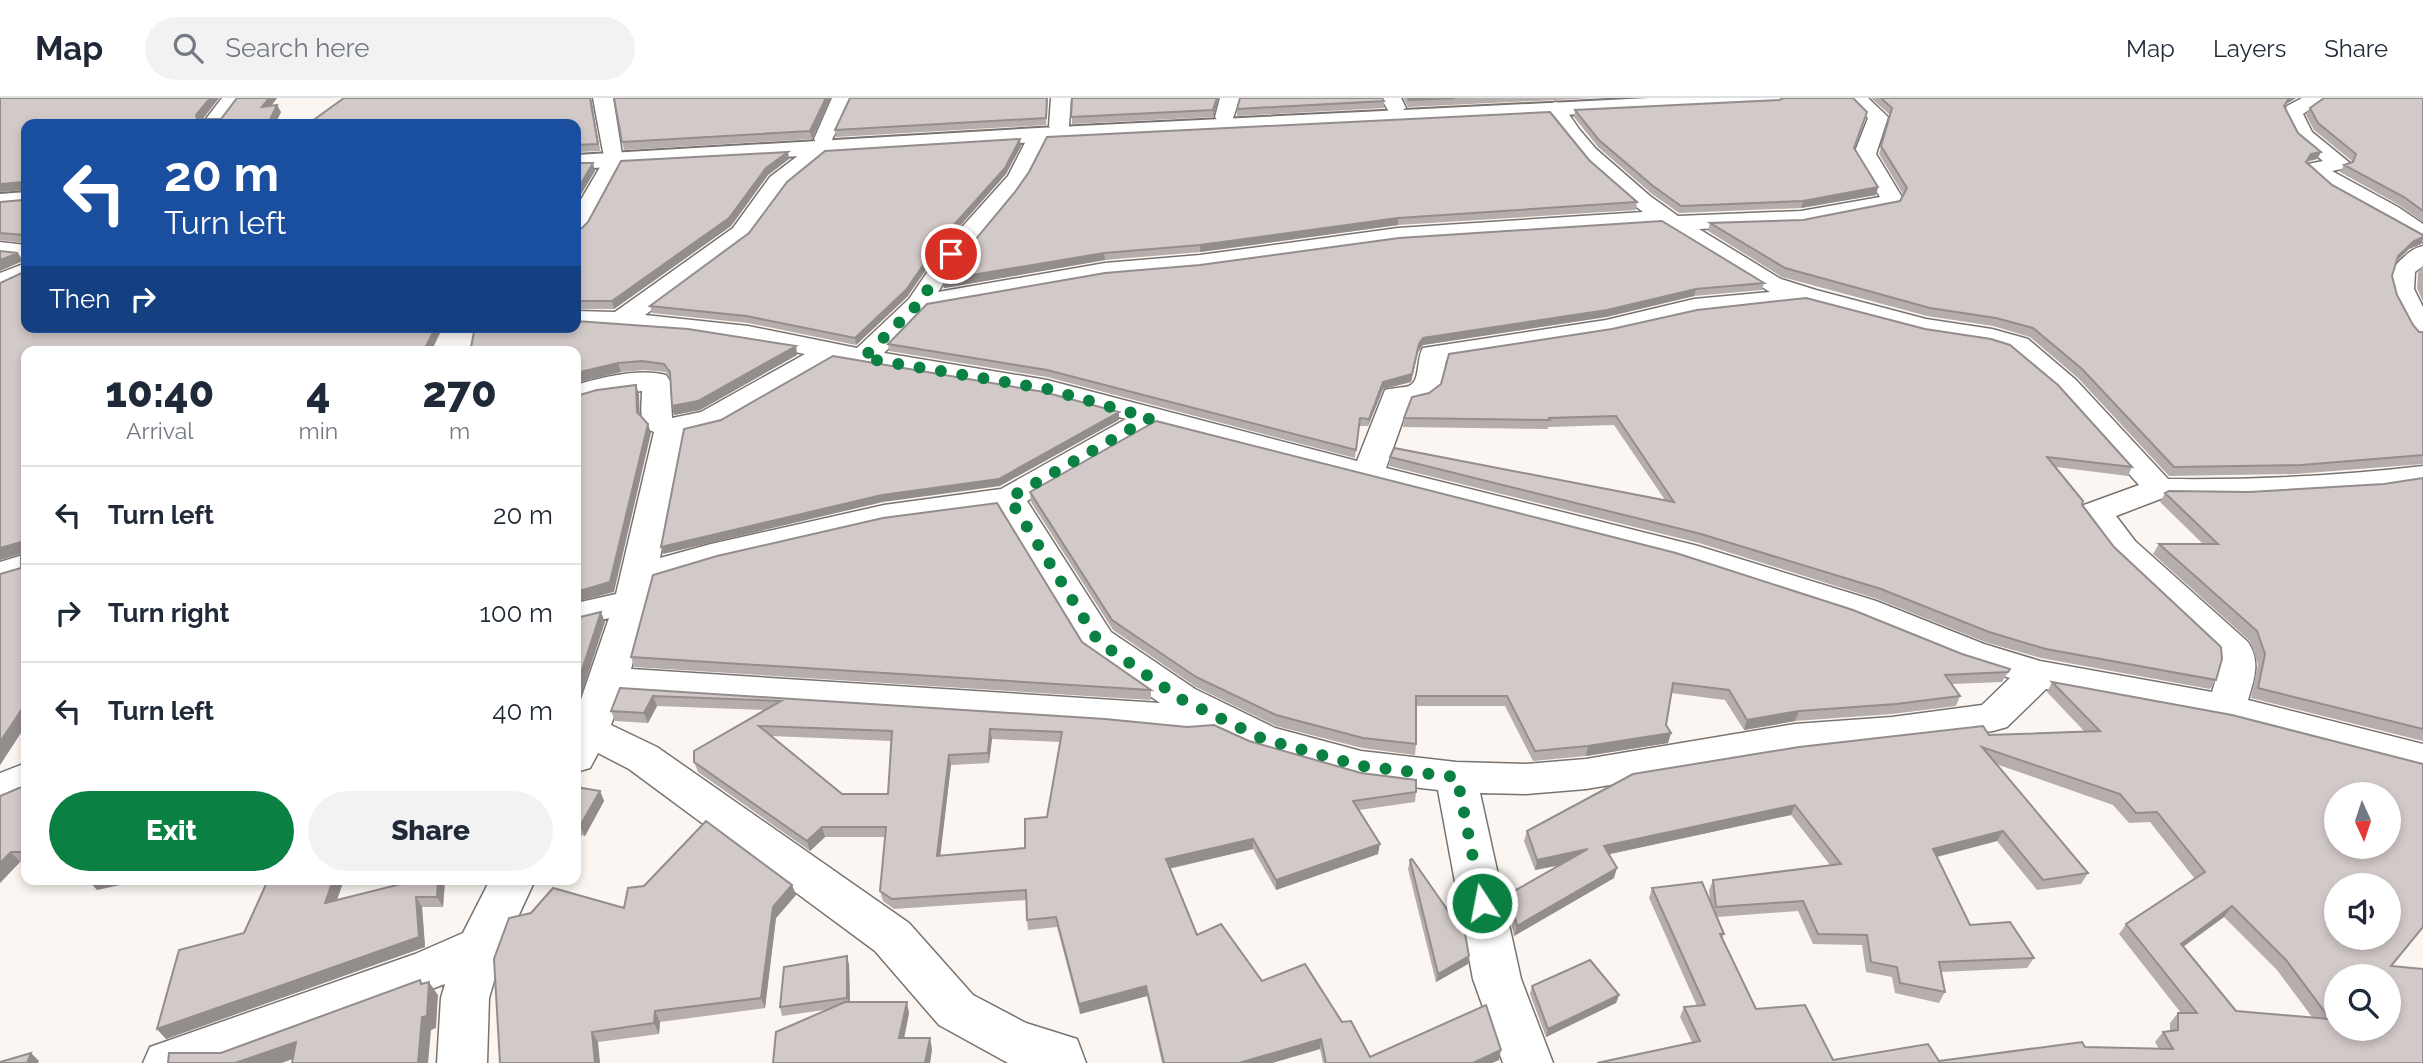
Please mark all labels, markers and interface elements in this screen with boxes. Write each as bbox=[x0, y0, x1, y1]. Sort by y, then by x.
search box bbox=[145, 17, 635, 80]
text: Map bbox=[35, 29, 103, 68]
icon: search bbox=[169, 29, 207, 67]
text: Search here bbox=[225, 33, 370, 63]
text: Map bbox=[2126, 34, 2175, 63]
text: Layers bbox=[2213, 34, 2286, 63]
text: Share bbox=[2324, 34, 2388, 63]
text: 20 m bbox=[164, 145, 279, 202]
icon: left bbox=[49, 147, 140, 238]
text: Turn left bbox=[164, 204, 286, 241]
pin bbox=[921, 224, 981, 284]
icon: arrive bbox=[932, 235, 970, 273]
icon: right bbox=[124, 280, 162, 318]
text: Then bbox=[49, 284, 110, 314]
text: 10:40 bbox=[105, 368, 214, 417]
text: 4 bbox=[306, 368, 331, 417]
text: 270 bbox=[422, 368, 497, 417]
text: Arrival bbox=[126, 417, 194, 444]
text: min bbox=[299, 417, 338, 444]
text: m bbox=[449, 417, 470, 444]
icon: left bbox=[49, 496, 87, 534]
text: Turn left bbox=[108, 500, 214, 530]
text: 20 m bbox=[493, 500, 553, 530]
icon: right bbox=[49, 594, 87, 632]
text: Turn right bbox=[108, 598, 229, 628]
text: 100 m bbox=[480, 598, 553, 628]
icon: left bbox=[49, 692, 87, 730]
text: Turn left bbox=[108, 696, 214, 726]
text: 40 m bbox=[492, 696, 553, 726]
north arrow bbox=[2324, 782, 2401, 859]
map controls bbox=[2324, 782, 2401, 1041]
button: Exit bbox=[49, 791, 294, 871]
button: Share bbox=[308, 791, 553, 871]
position arrow bbox=[1445, 866, 1519, 940]
button: sound bbox=[2324, 873, 2401, 950]
button: search bbox=[2324, 964, 2401, 1041]

